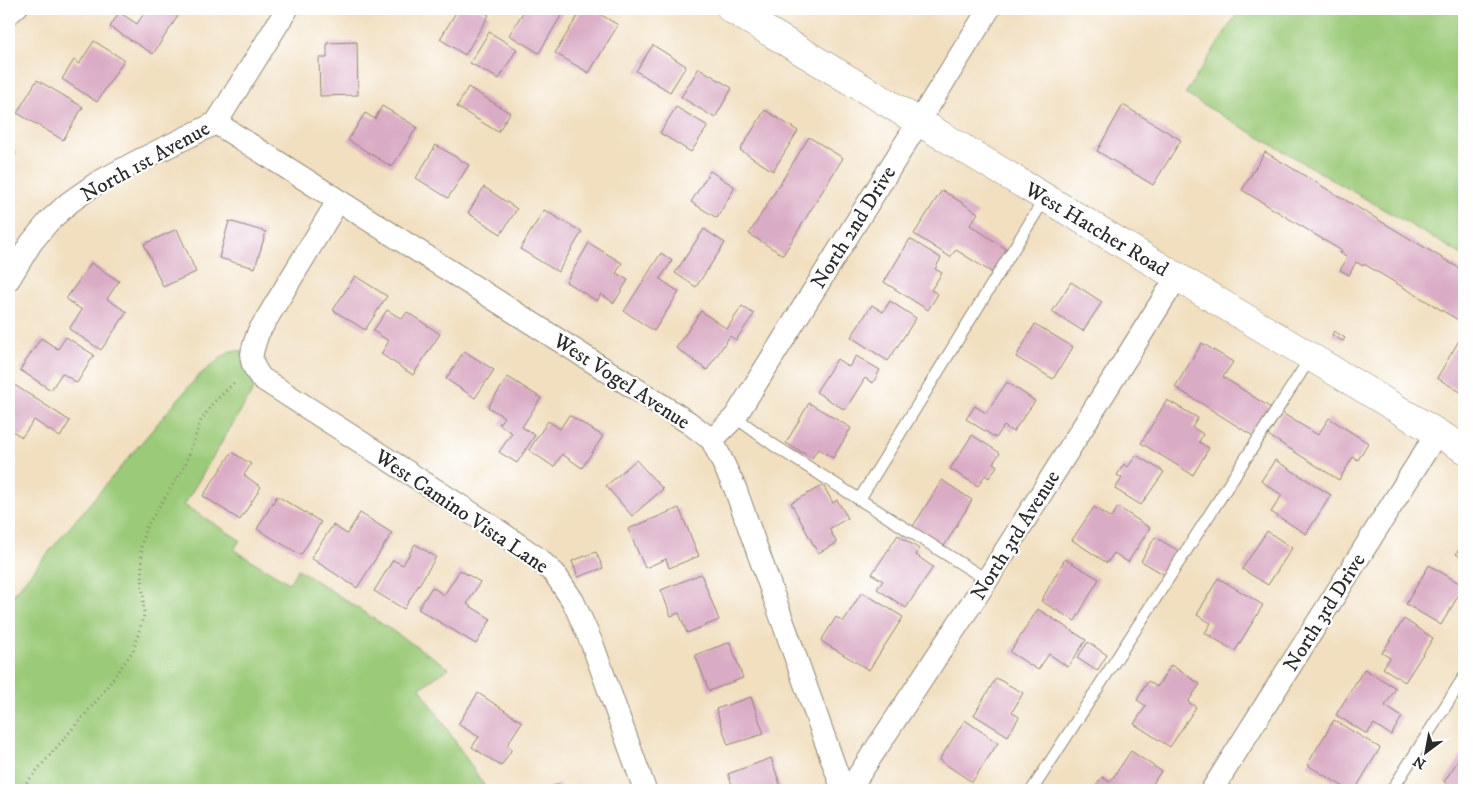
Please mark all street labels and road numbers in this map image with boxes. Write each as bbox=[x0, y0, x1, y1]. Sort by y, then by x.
street label: North 1st Avenue bbox=[76, 116, 215, 208]
street label: North 2nd Drive bbox=[806, 161, 902, 294]
street label: West Hatcher Road bbox=[1019, 176, 1173, 283]
street label: West Vogel Avenue bbox=[547, 327, 695, 436]
street label: West Camino Vista Lane bbox=[369, 443, 554, 580]
street label: North 3rd Avenue bbox=[966, 466, 1066, 605]
street label: North 3rd Drive bbox=[1278, 548, 1372, 676]

